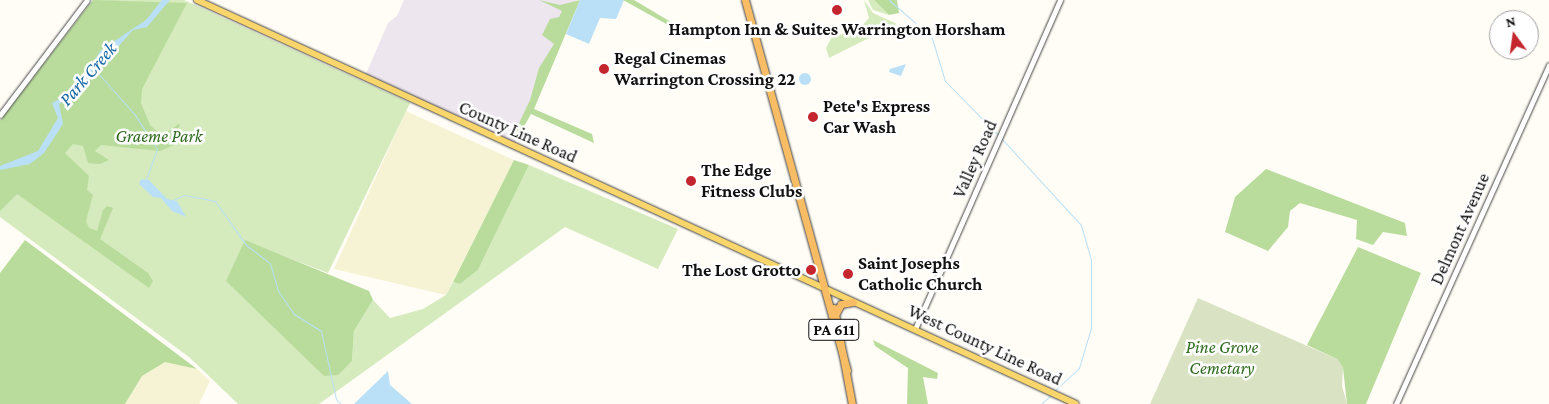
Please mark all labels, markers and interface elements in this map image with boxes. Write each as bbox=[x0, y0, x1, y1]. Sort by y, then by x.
marker: Hampton Inn & Suites Warrington Horsham bbox=[831, 4, 843, 16]
north arrow bbox=[1489, 10, 1539, 60]
text: N bbox=[1504, 13, 1517, 30]
place label: Hampton Inn & Suites Warrington Horsham bbox=[669, 18, 1005, 40]
water label: Park Creek bbox=[54, 38, 122, 110]
place label: Regal Cinemas Warrington Crossing 22 bbox=[614, 48, 795, 90]
marker: Regal Cinemas Warrington Crossing 22 bbox=[598, 63, 610, 75]
street label: County Line Road bbox=[455, 96, 581, 168]
place label: Pete's Express Car Wash bbox=[823, 96, 930, 138]
marker: Pete's Express Car Wash bbox=[807, 111, 819, 123]
street label: Valley Road bbox=[948, 117, 1002, 201]
park label: Graeme Park bbox=[115, 125, 203, 147]
place label: The Edge Fitness Clubs bbox=[701, 160, 802, 202]
street label: Delmont Avenue bbox=[1426, 170, 1494, 288]
marker: The Edge Fitness Clubs bbox=[685, 175, 697, 187]
place label: Saint Josephs Catholic Church bbox=[858, 253, 982, 296]
place label: The Lost Grotto bbox=[682, 259, 801, 281]
marker: The Lost Grotto bbox=[805, 264, 817, 276]
marker: Saint Josephs Catholic Church bbox=[842, 268, 854, 280]
street label: West County Line Road bbox=[905, 300, 1065, 390]
road number: PA 611 bbox=[808, 316, 860, 344]
park label: Pine Grove Cemetary bbox=[1186, 337, 1258, 379]

